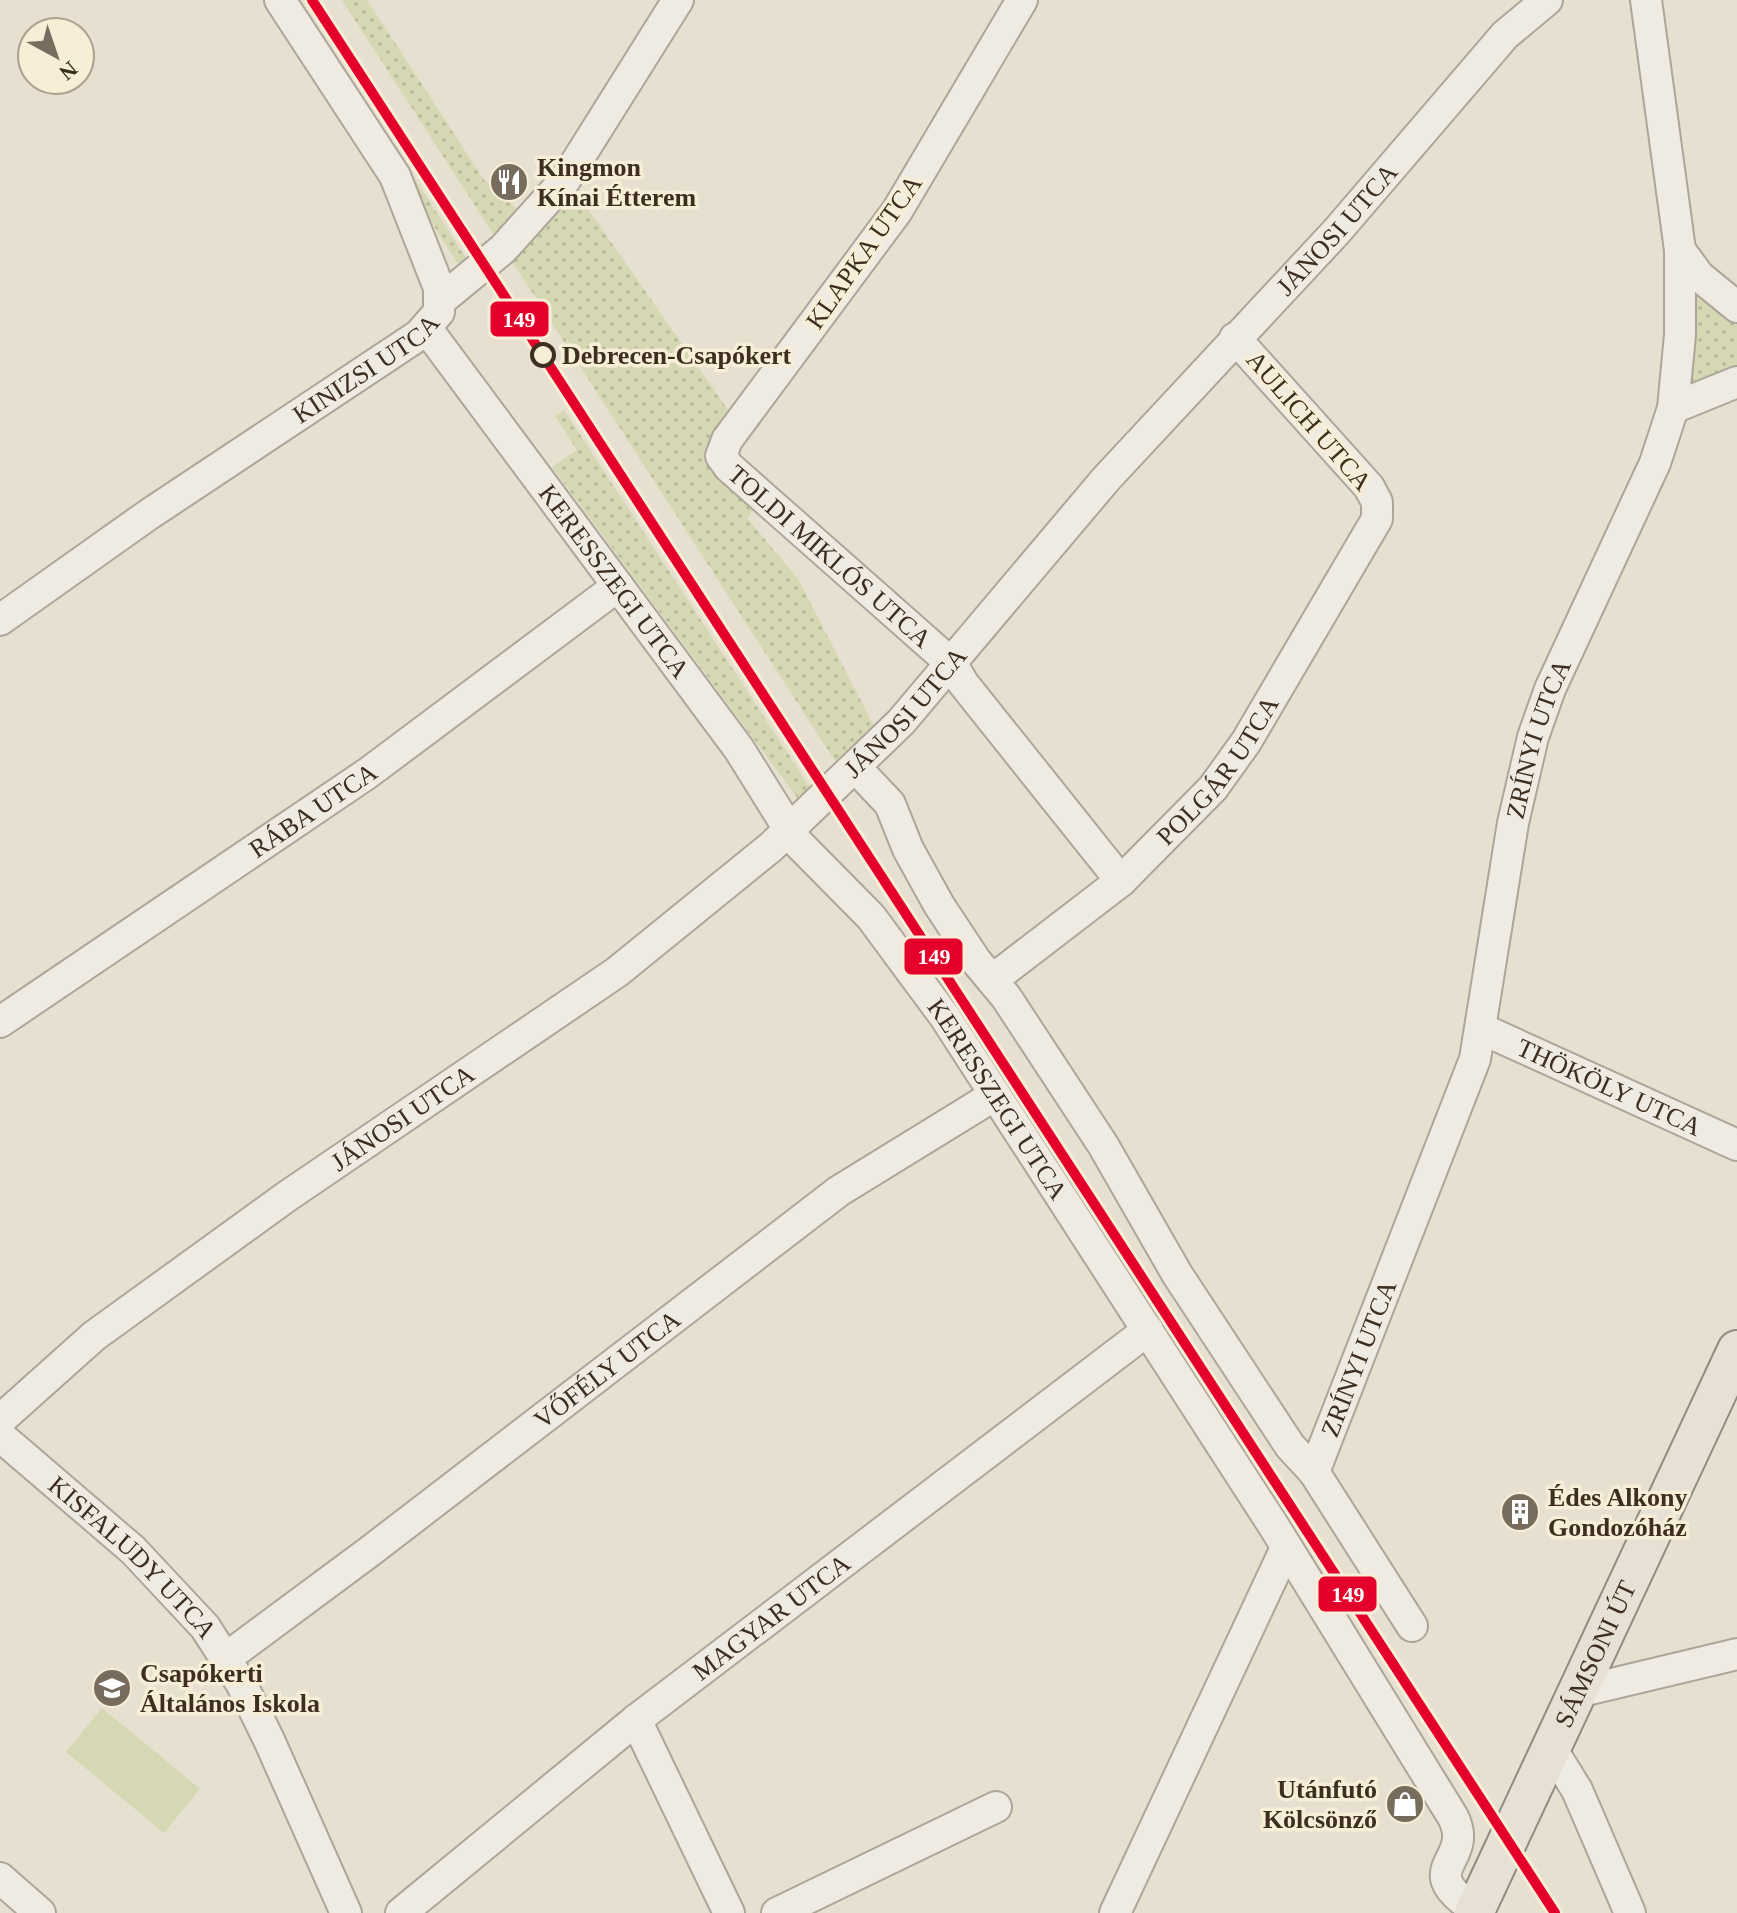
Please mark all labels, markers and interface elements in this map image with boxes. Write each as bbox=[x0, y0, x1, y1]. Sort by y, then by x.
north arrow bbox=[16, 16, 96, 96]
text: N bbox=[54, 56, 83, 86]
place label: Kingmon Kínai Étterem bbox=[537, 153, 696, 212]
street label: JÁNOSI UTCA bbox=[1270, 157, 1403, 301]
restaurant icon: Kingmon Kínai Étterem bbox=[488, 161, 530, 203]
street label: KLAPKA UTCA bbox=[800, 169, 928, 335]
line badge: 149 bbox=[489, 300, 550, 338]
text: 149 bbox=[503, 307, 536, 332]
street label: KINIZSI UTCA bbox=[287, 308, 445, 429]
place label: Debrecen-Csapókert bbox=[562, 341, 791, 370]
marker: Debrecen-Csapókert bbox=[531, 343, 555, 367]
street label: AULICH UTCA bbox=[1240, 345, 1378, 497]
street label: TOLDI MIKLÓS UTCA bbox=[723, 459, 938, 654]
street label: KERESSZEGI UTCA bbox=[533, 479, 696, 684]
street label: JÁNOSI UTCA bbox=[838, 641, 972, 783]
street label: ZRÍNYI UTCA bbox=[1500, 654, 1576, 821]
street label: POLGÁR UTCA bbox=[1151, 691, 1284, 851]
street label: RÁBA UTCA bbox=[244, 757, 383, 864]
line badge: 149 bbox=[903, 937, 964, 976]
text: 149 bbox=[918, 944, 951, 969]
street label: KERESSZEGI UTCA bbox=[922, 993, 1073, 1205]
street label: THÖKÖLY UTCA bbox=[1513, 1032, 1706, 1142]
street label: JÁNOSI UTCA bbox=[325, 1059, 480, 1177]
street label: ZRÍNYI UTCA bbox=[1315, 1276, 1402, 1441]
street label: VŐFÉLY UTCA bbox=[528, 1304, 686, 1434]
street label: KISFALUDY UTCA bbox=[43, 1470, 223, 1644]
place label: Édes Alkony Gondozóház bbox=[1548, 1483, 1687, 1542]
building icon: Édes Alkony Gondozóház bbox=[1499, 1491, 1541, 1533]
street label: MAGYAR UTCA bbox=[687, 1548, 856, 1686]
line badge: 149 bbox=[1317, 1575, 1378, 1613]
street label: SÁMSONI ÚT bbox=[1548, 1576, 1642, 1732]
text: 149 bbox=[1332, 1582, 1365, 1607]
place label: Csapókerti Általános Iskola bbox=[140, 1659, 320, 1718]
school or university icon: Csapókerti Általános Iskola bbox=[91, 1667, 133, 1709]
place label: Utánfutó Kölcsönző bbox=[1263, 1775, 1377, 1834]
shop icon: Utánfutó Kölcsönző bbox=[1384, 1783, 1426, 1825]

